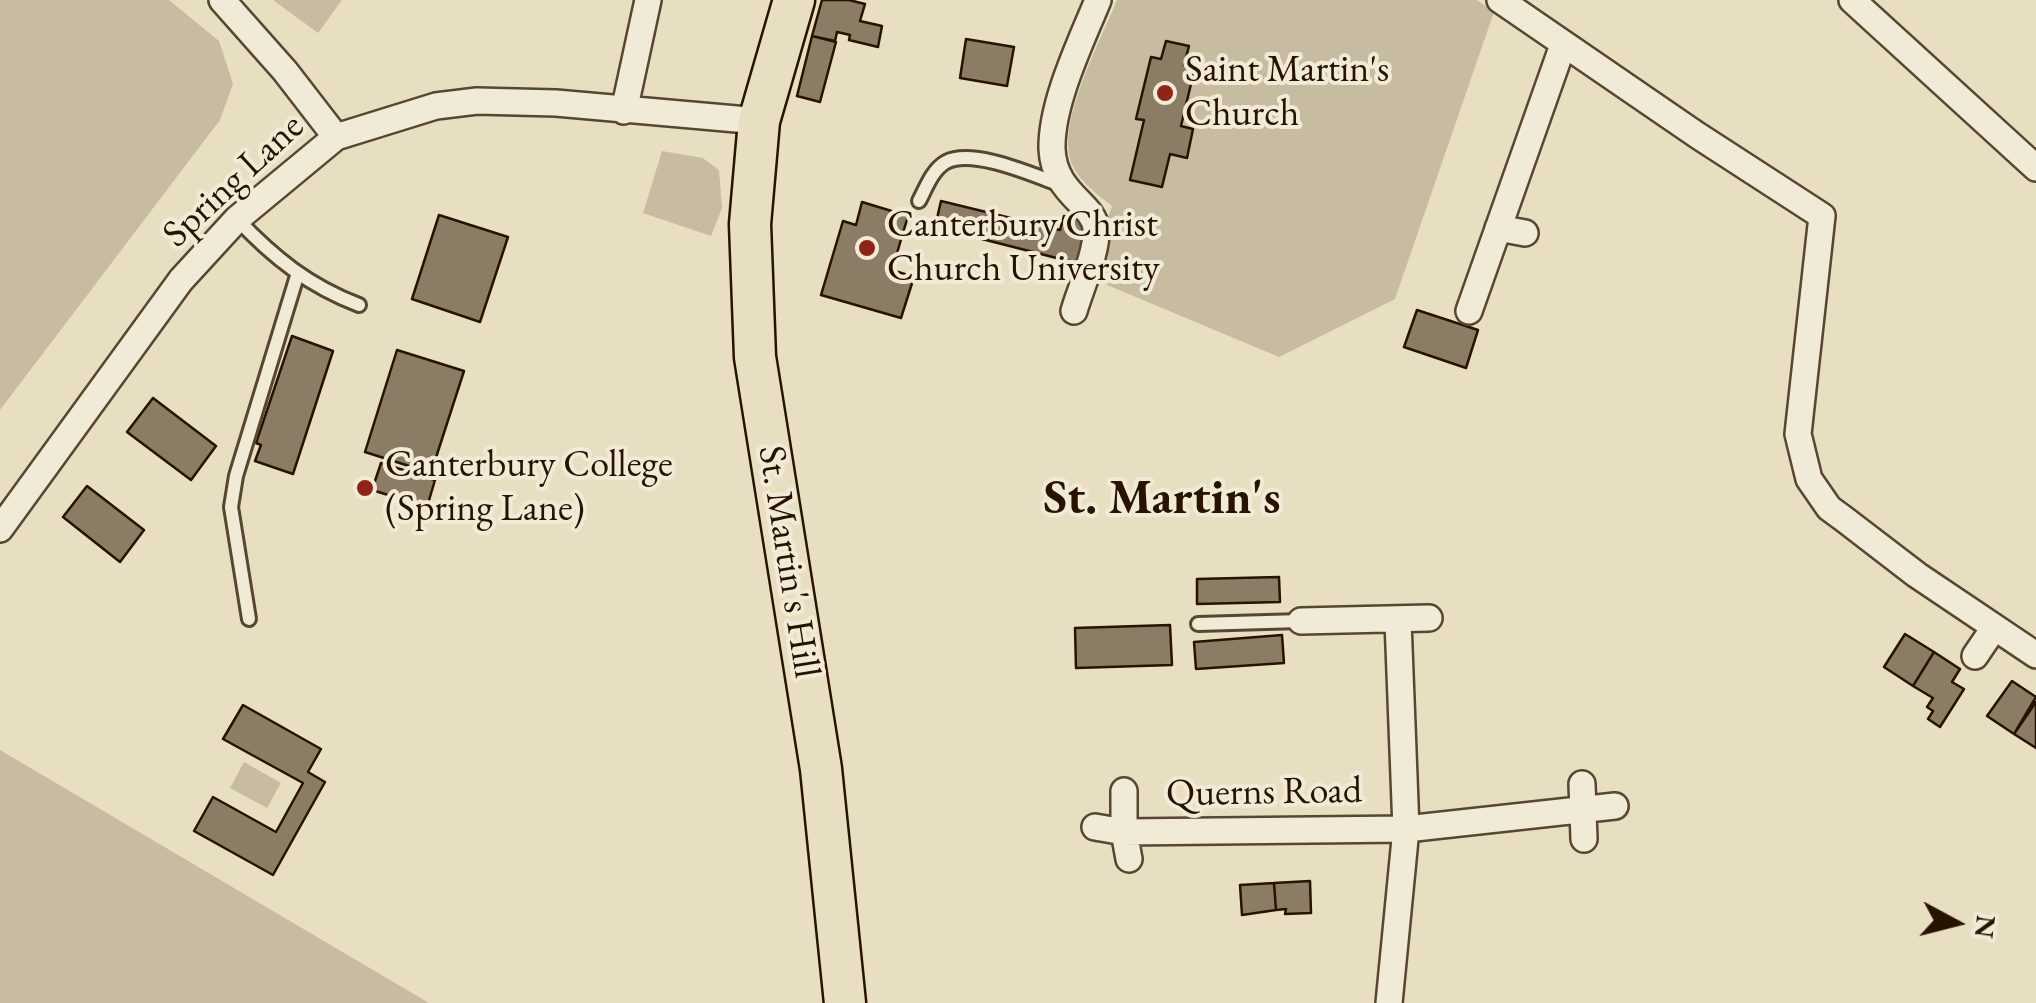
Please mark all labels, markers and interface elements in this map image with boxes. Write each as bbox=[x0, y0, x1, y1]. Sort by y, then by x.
place label: Saint Martin's Church bbox=[1185, 48, 1389, 137]
marker: Saint Martin's Church bbox=[1154, 82, 1176, 104]
street label: Spring Lane bbox=[154, 104, 314, 258]
place label: Canterbury Christ Church University bbox=[887, 203, 1160, 292]
marker: Canterbury Christ Church University bbox=[856, 237, 878, 259]
place label: Canterbury College (Spring Lane) bbox=[385, 443, 673, 532]
street label: St. Martin's Hill bbox=[747, 443, 829, 681]
district label: St. Martin's bbox=[1044, 471, 1280, 529]
marker: Canterbury College (Spring Lane) bbox=[354, 477, 376, 499]
street label: Querns Road bbox=[1166, 768, 1362, 818]
north arrow bbox=[1906, 873, 2006, 973]
text: N bbox=[1967, 913, 2005, 940]

